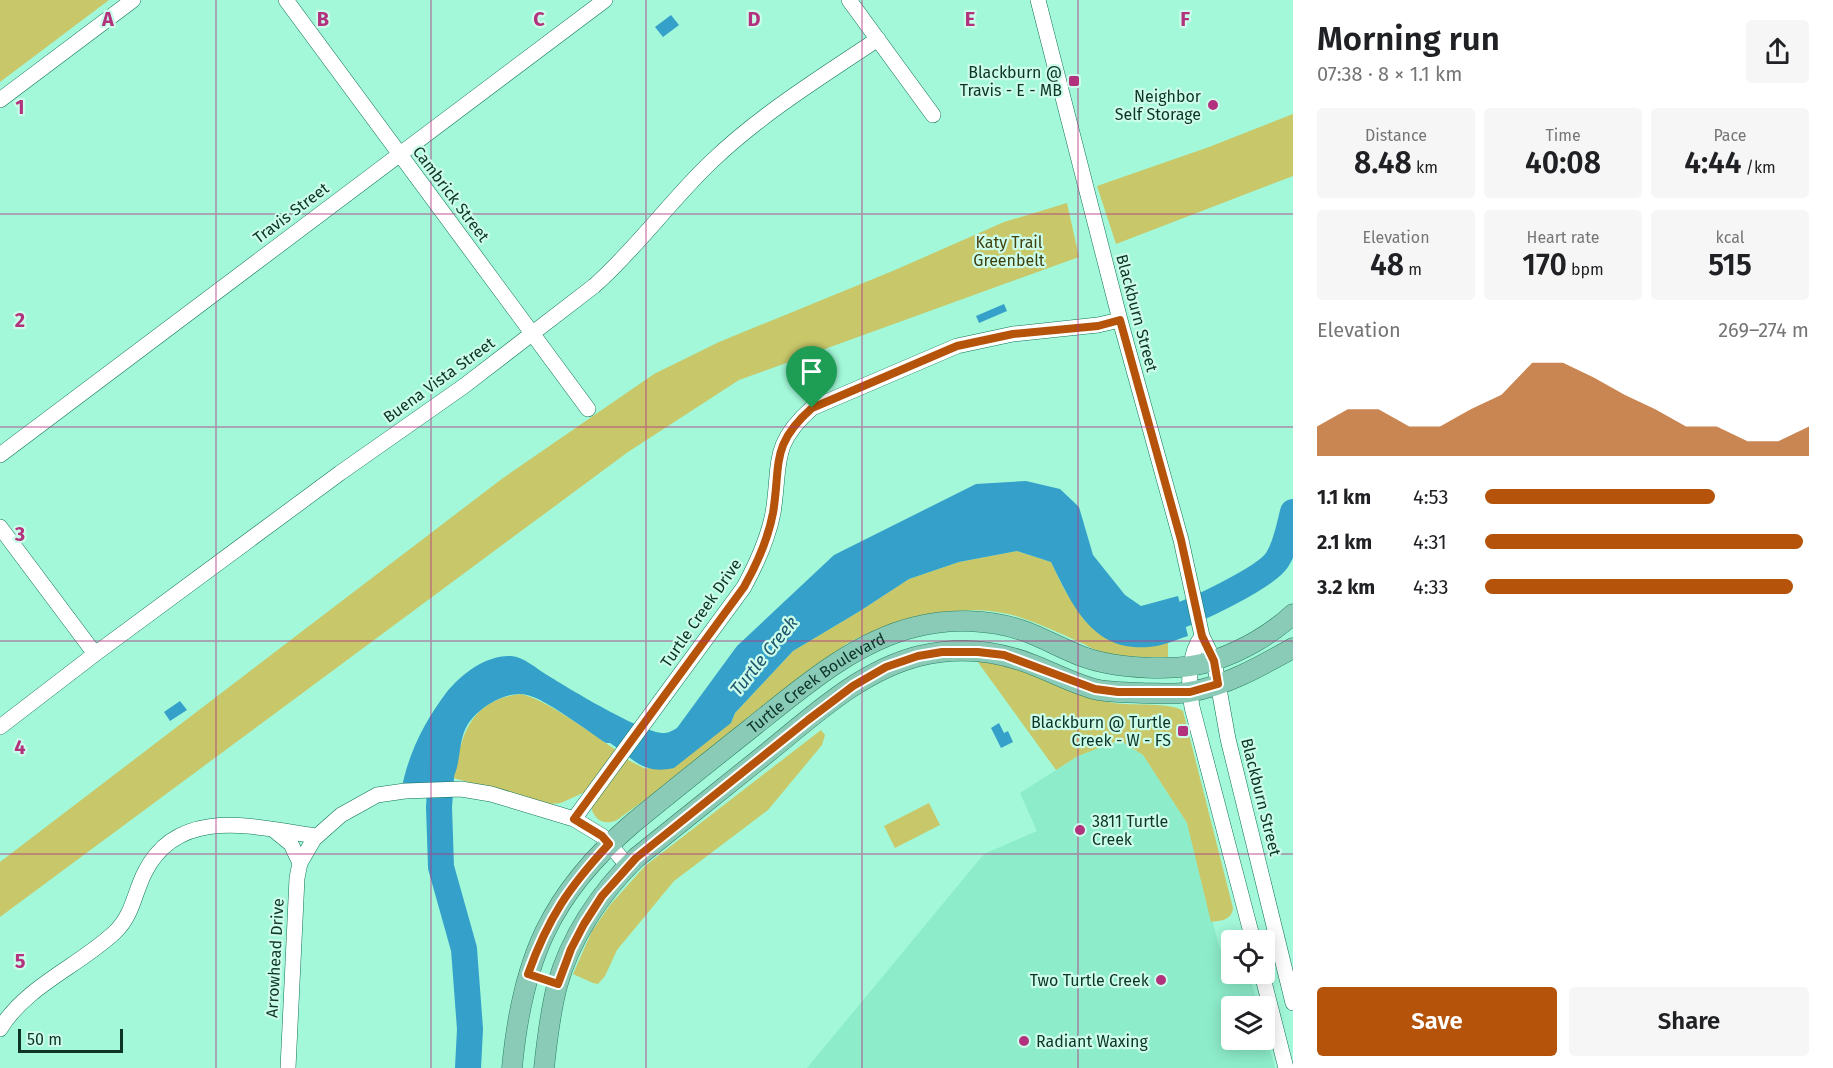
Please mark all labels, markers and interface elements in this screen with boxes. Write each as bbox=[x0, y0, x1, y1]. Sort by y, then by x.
text: A bbox=[101, 7, 115, 31]
text: B bbox=[317, 7, 329, 31]
text: C bbox=[533, 7, 545, 31]
text: D bbox=[747, 7, 761, 31]
text: E bbox=[965, 7, 975, 31]
text: F bbox=[1180, 7, 1190, 31]
text: Morning run bbox=[1317, 19, 1500, 59]
button: share bbox=[1746, 20, 1809, 83]
text: 07:38 · 8 × 1.1 km bbox=[1317, 62, 1462, 86]
place label: Blackburn @ Travis - E - MB bbox=[960, 63, 1062, 100]
marker: Blackburn @ Travis - E - MB bbox=[1067, 74, 1081, 88]
place label: Neighbor Self Storage bbox=[1115, 87, 1202, 124]
text: 1 bbox=[15, 95, 25, 119]
marker: Neighbor Self Storage bbox=[1206, 98, 1220, 112]
text: Distance bbox=[1365, 126, 1427, 145]
text: Time bbox=[1545, 126, 1581, 145]
text: Pace bbox=[1713, 126, 1747, 145]
street label: Cambrick Street bbox=[409, 142, 493, 246]
text: 8.48 bbox=[1354, 145, 1412, 181]
text: 40:08 bbox=[1525, 145, 1601, 181]
text: 4:44 bbox=[1684, 145, 1741, 181]
text: km bbox=[1412, 158, 1438, 177]
text: /km bbox=[1741, 158, 1776, 177]
street label: Travis Street bbox=[250, 178, 333, 247]
text: Elevation bbox=[1362, 228, 1430, 247]
text: Heart rate bbox=[1527, 228, 1599, 247]
text: kcal bbox=[1716, 228, 1744, 247]
park label: Katy Trail Greenbelt bbox=[973, 233, 1045, 270]
text: 48 bbox=[1370, 247, 1404, 283]
text: 170 bbox=[1522, 247, 1567, 283]
text: 515 bbox=[1708, 247, 1752, 283]
street label: Blackburn Street bbox=[1112, 252, 1162, 374]
text: m bbox=[1404, 260, 1422, 279]
text: bpm bbox=[1567, 260, 1604, 279]
text: 2 bbox=[15, 308, 25, 332]
text: Elevation bbox=[1317, 318, 1401, 342]
text: 269–274 m bbox=[1718, 318, 1809, 342]
street label: Buena Vista Street bbox=[380, 333, 499, 427]
pin bbox=[786, 346, 837, 408]
icon: arrive bbox=[795, 355, 828, 388]
text: 1.1 km bbox=[1317, 485, 1371, 509]
text: 4:53 bbox=[1413, 485, 1448, 509]
text: 3 bbox=[14, 522, 25, 546]
text: 2.1 km bbox=[1317, 530, 1372, 554]
text: 4:31 bbox=[1413, 530, 1447, 554]
street label: Turtle Creek Drive bbox=[656, 555, 746, 671]
text: 3.2 km bbox=[1317, 575, 1375, 599]
text: 4:33 bbox=[1413, 575, 1449, 599]
water label: Turtle Creek bbox=[725, 612, 803, 700]
street label: Turtle Creek Boulevard bbox=[743, 629, 888, 737]
place label: Blackburn @ Turtle Creek - W - FS bbox=[1031, 713, 1171, 750]
marker: Blackburn @ Turtle Creek - W - FS bbox=[1176, 724, 1190, 738]
text: 4 bbox=[14, 735, 26, 759]
street label: Blackburn Street bbox=[1237, 736, 1285, 858]
place label: 3811 Turtle Creek bbox=[1092, 812, 1168, 849]
marker: 3811 Turtle Creek bbox=[1073, 823, 1087, 837]
street label: Arrowhead Drive bbox=[262, 898, 288, 1018]
map controls bbox=[1221, 930, 1275, 1050]
button: locate bbox=[1221, 930, 1275, 984]
text: 5 bbox=[15, 949, 26, 973]
place label: Two Turtle Creek bbox=[1030, 971, 1150, 990]
marker: Two Turtle Creek bbox=[1154, 973, 1168, 987]
button: Save bbox=[1317, 987, 1557, 1056]
button: Share bbox=[1569, 987, 1809, 1056]
button: layers bbox=[1221, 996, 1275, 1050]
scale bar bbox=[18, 1026, 123, 1054]
text: 50 m bbox=[27, 1030, 62, 1049]
place label: Radiant Waxing bbox=[1036, 1032, 1148, 1051]
marker: Radiant Waxing bbox=[1017, 1034, 1031, 1048]

